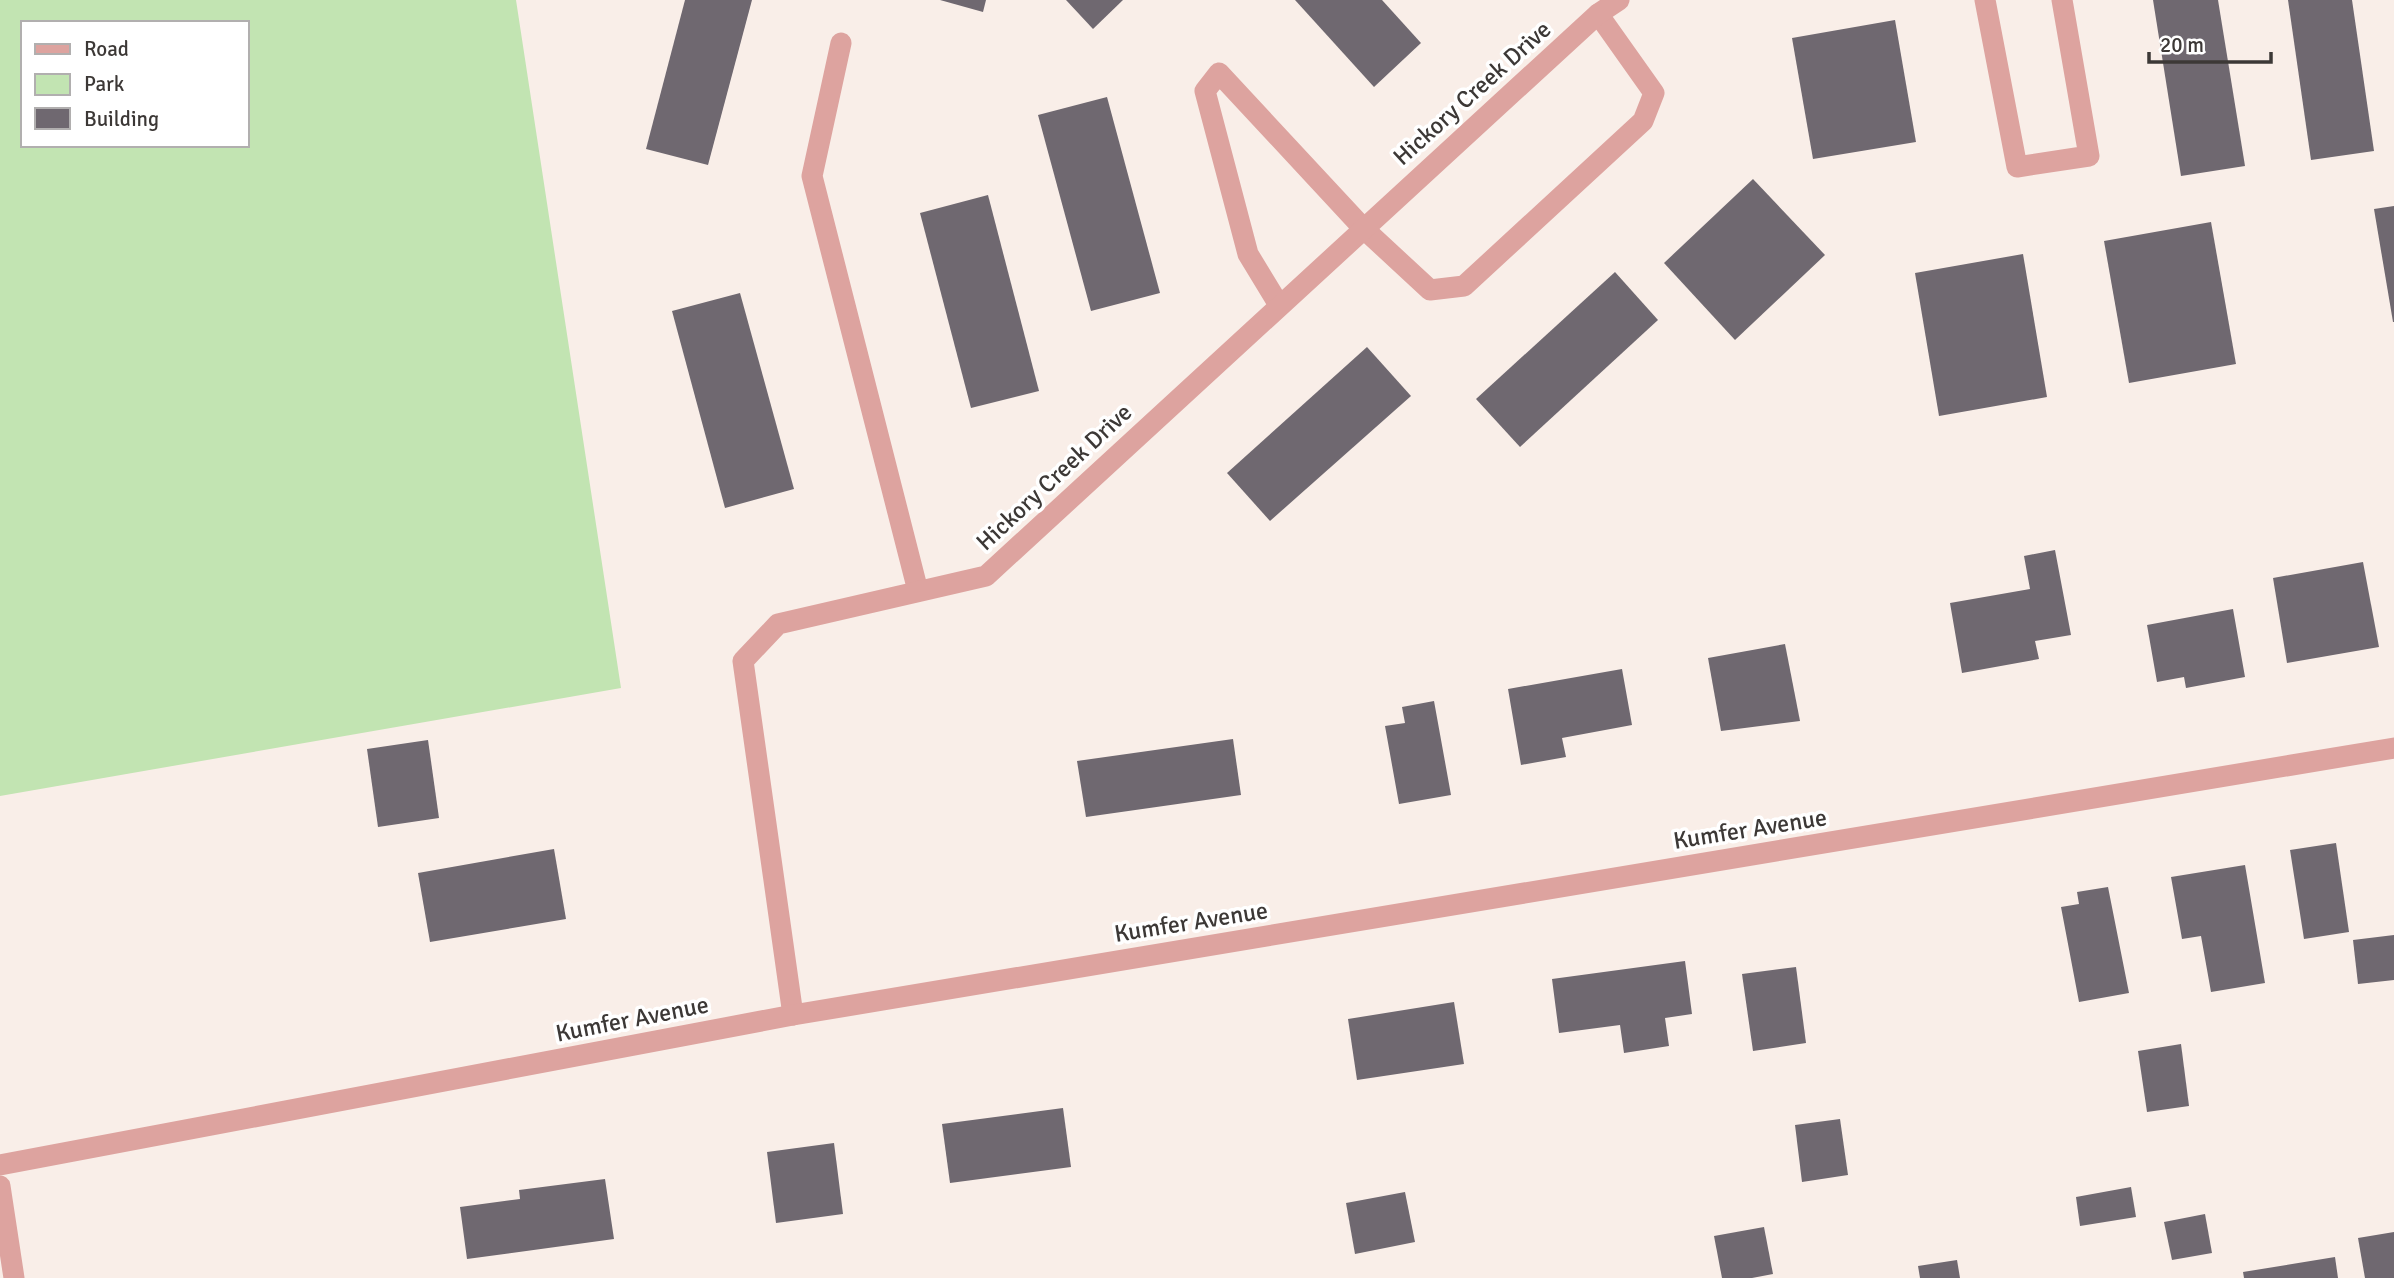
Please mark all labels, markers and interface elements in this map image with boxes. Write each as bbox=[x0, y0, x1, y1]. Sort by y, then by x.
street label: Hickory Creek Drive bbox=[1387, 14, 1557, 172]
legend bbox=[21, 21, 248, 147]
scale bar bbox=[2149, 21, 2272, 65]
text: 20 m bbox=[2160, 32, 2204, 58]
text: Road bbox=[84, 36, 129, 62]
text: Park bbox=[84, 71, 125, 97]
text: Building bbox=[84, 106, 159, 132]
street label: Hickory Creek Drive bbox=[970, 397, 1138, 557]
street label: Kumfer Avenue bbox=[1671, 802, 1829, 856]
street label: Kumfer Avenue bbox=[1112, 895, 1270, 949]
street label: Kumfer Avenue bbox=[553, 989, 711, 1049]

